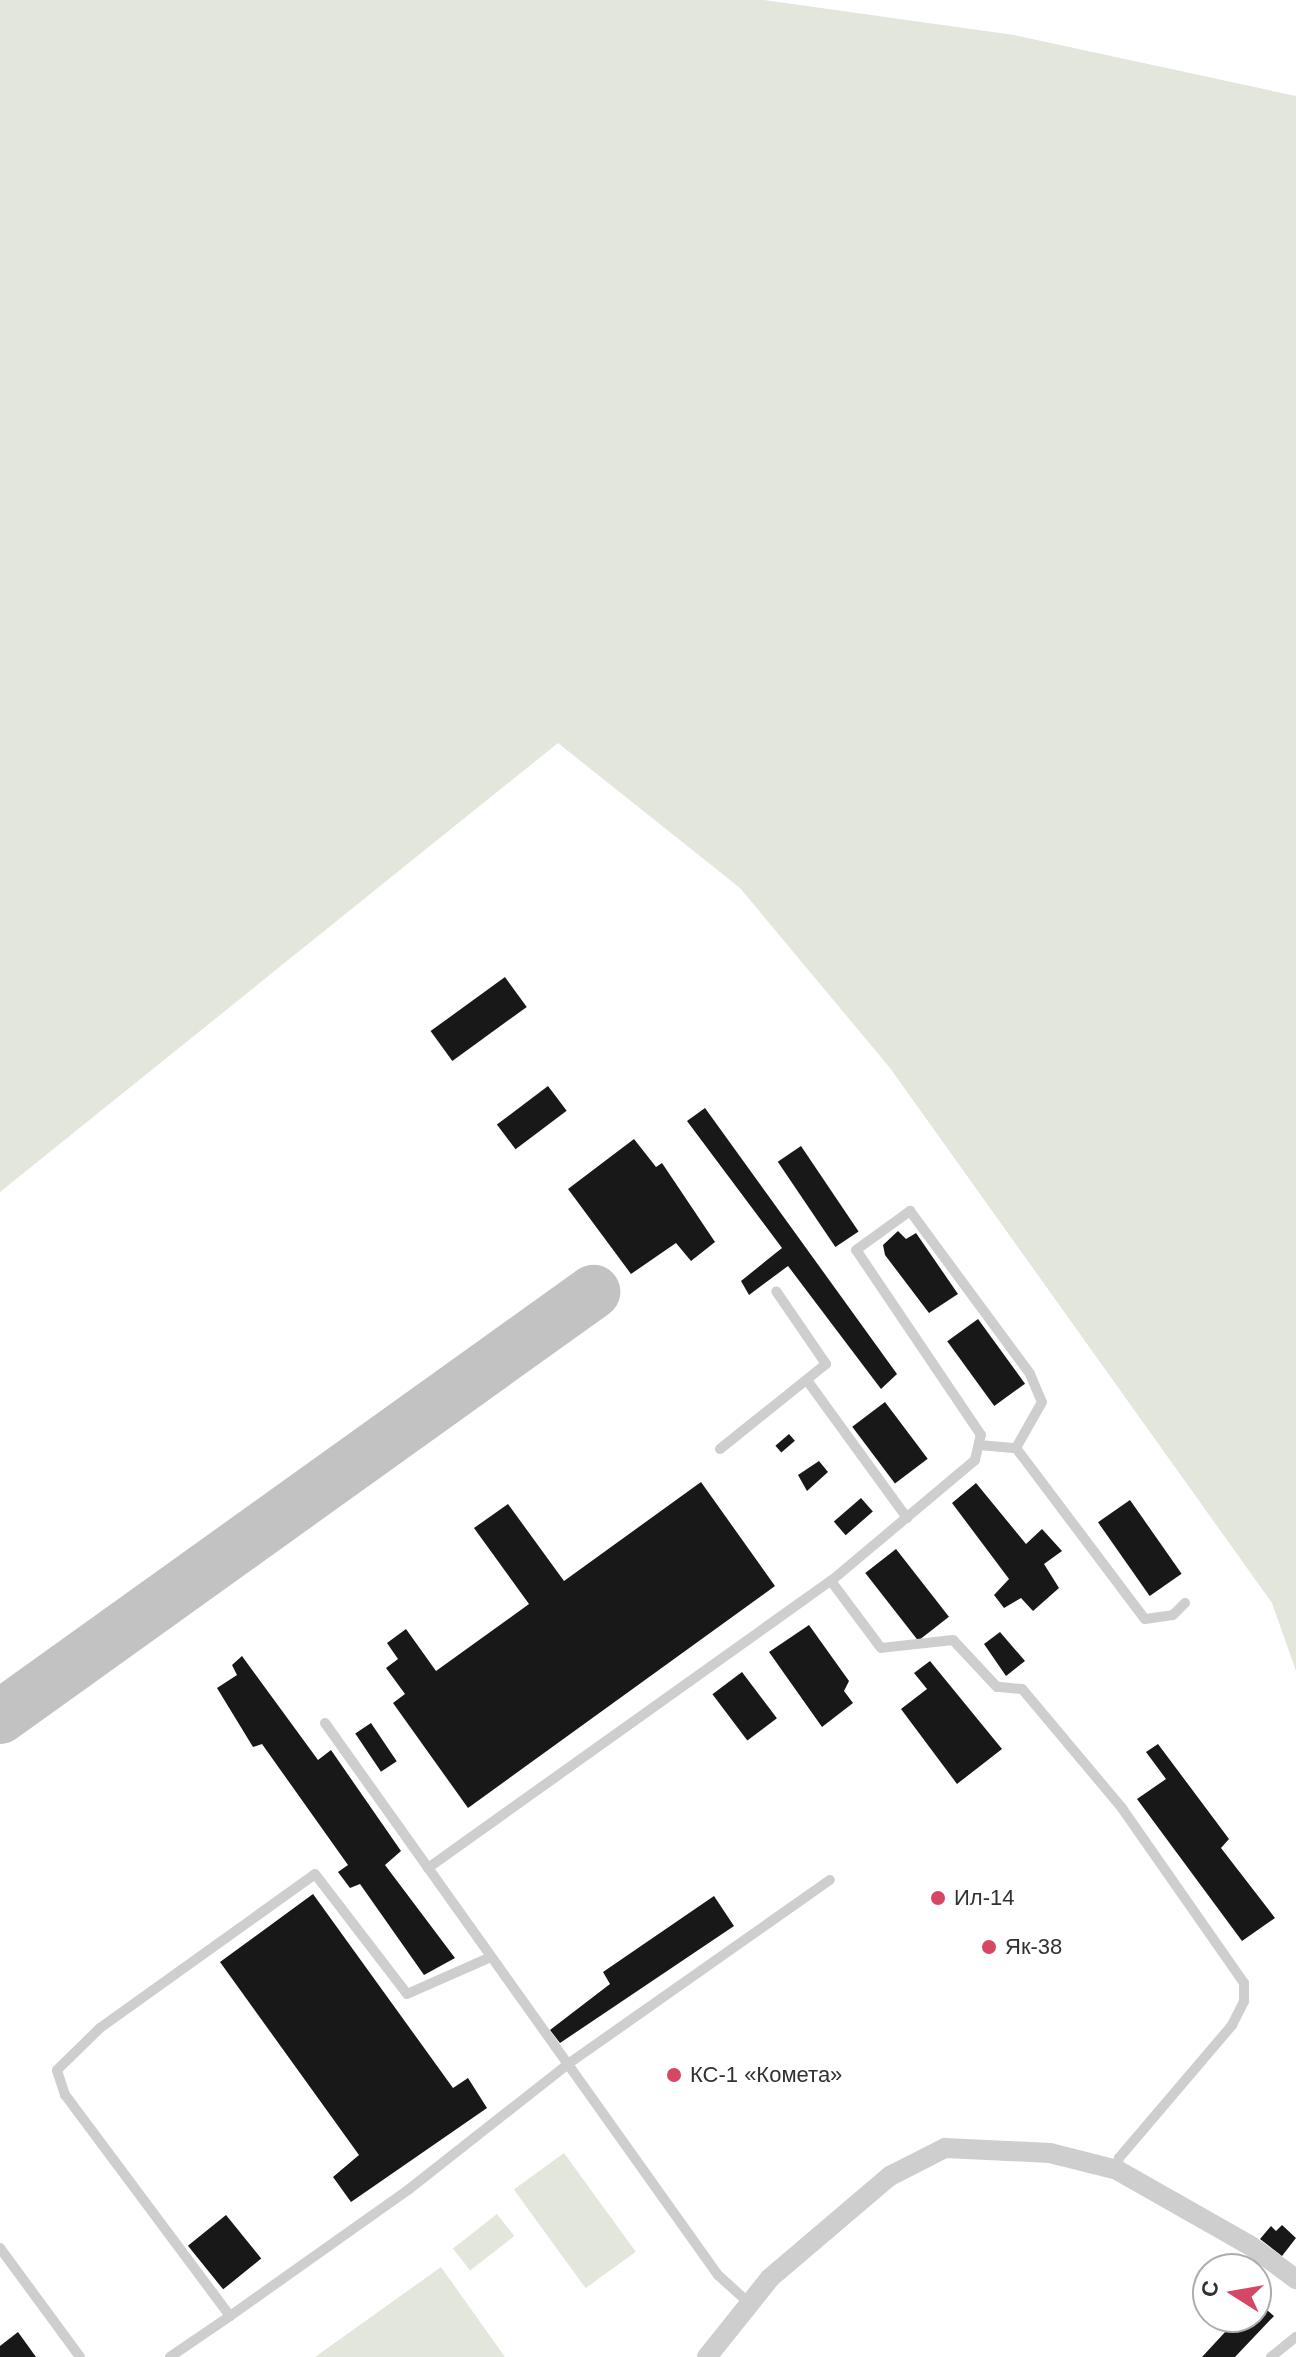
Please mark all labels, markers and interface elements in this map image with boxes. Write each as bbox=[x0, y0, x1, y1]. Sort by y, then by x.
place label: Ил-14 bbox=[954, 1885, 1014, 1911]
marker: Ил-14 bbox=[929, 1889, 947, 1907]
place label: Як-38 bbox=[1005, 1934, 1062, 1960]
marker: Як-38 bbox=[980, 1938, 998, 1956]
place label: КС-1 «Комета» bbox=[690, 2062, 842, 2088]
marker: КС-1 «Комета» bbox=[665, 2066, 683, 2084]
north arrow bbox=[1192, 2253, 1272, 2333]
text: С bbox=[1196, 2279, 1224, 2299]

